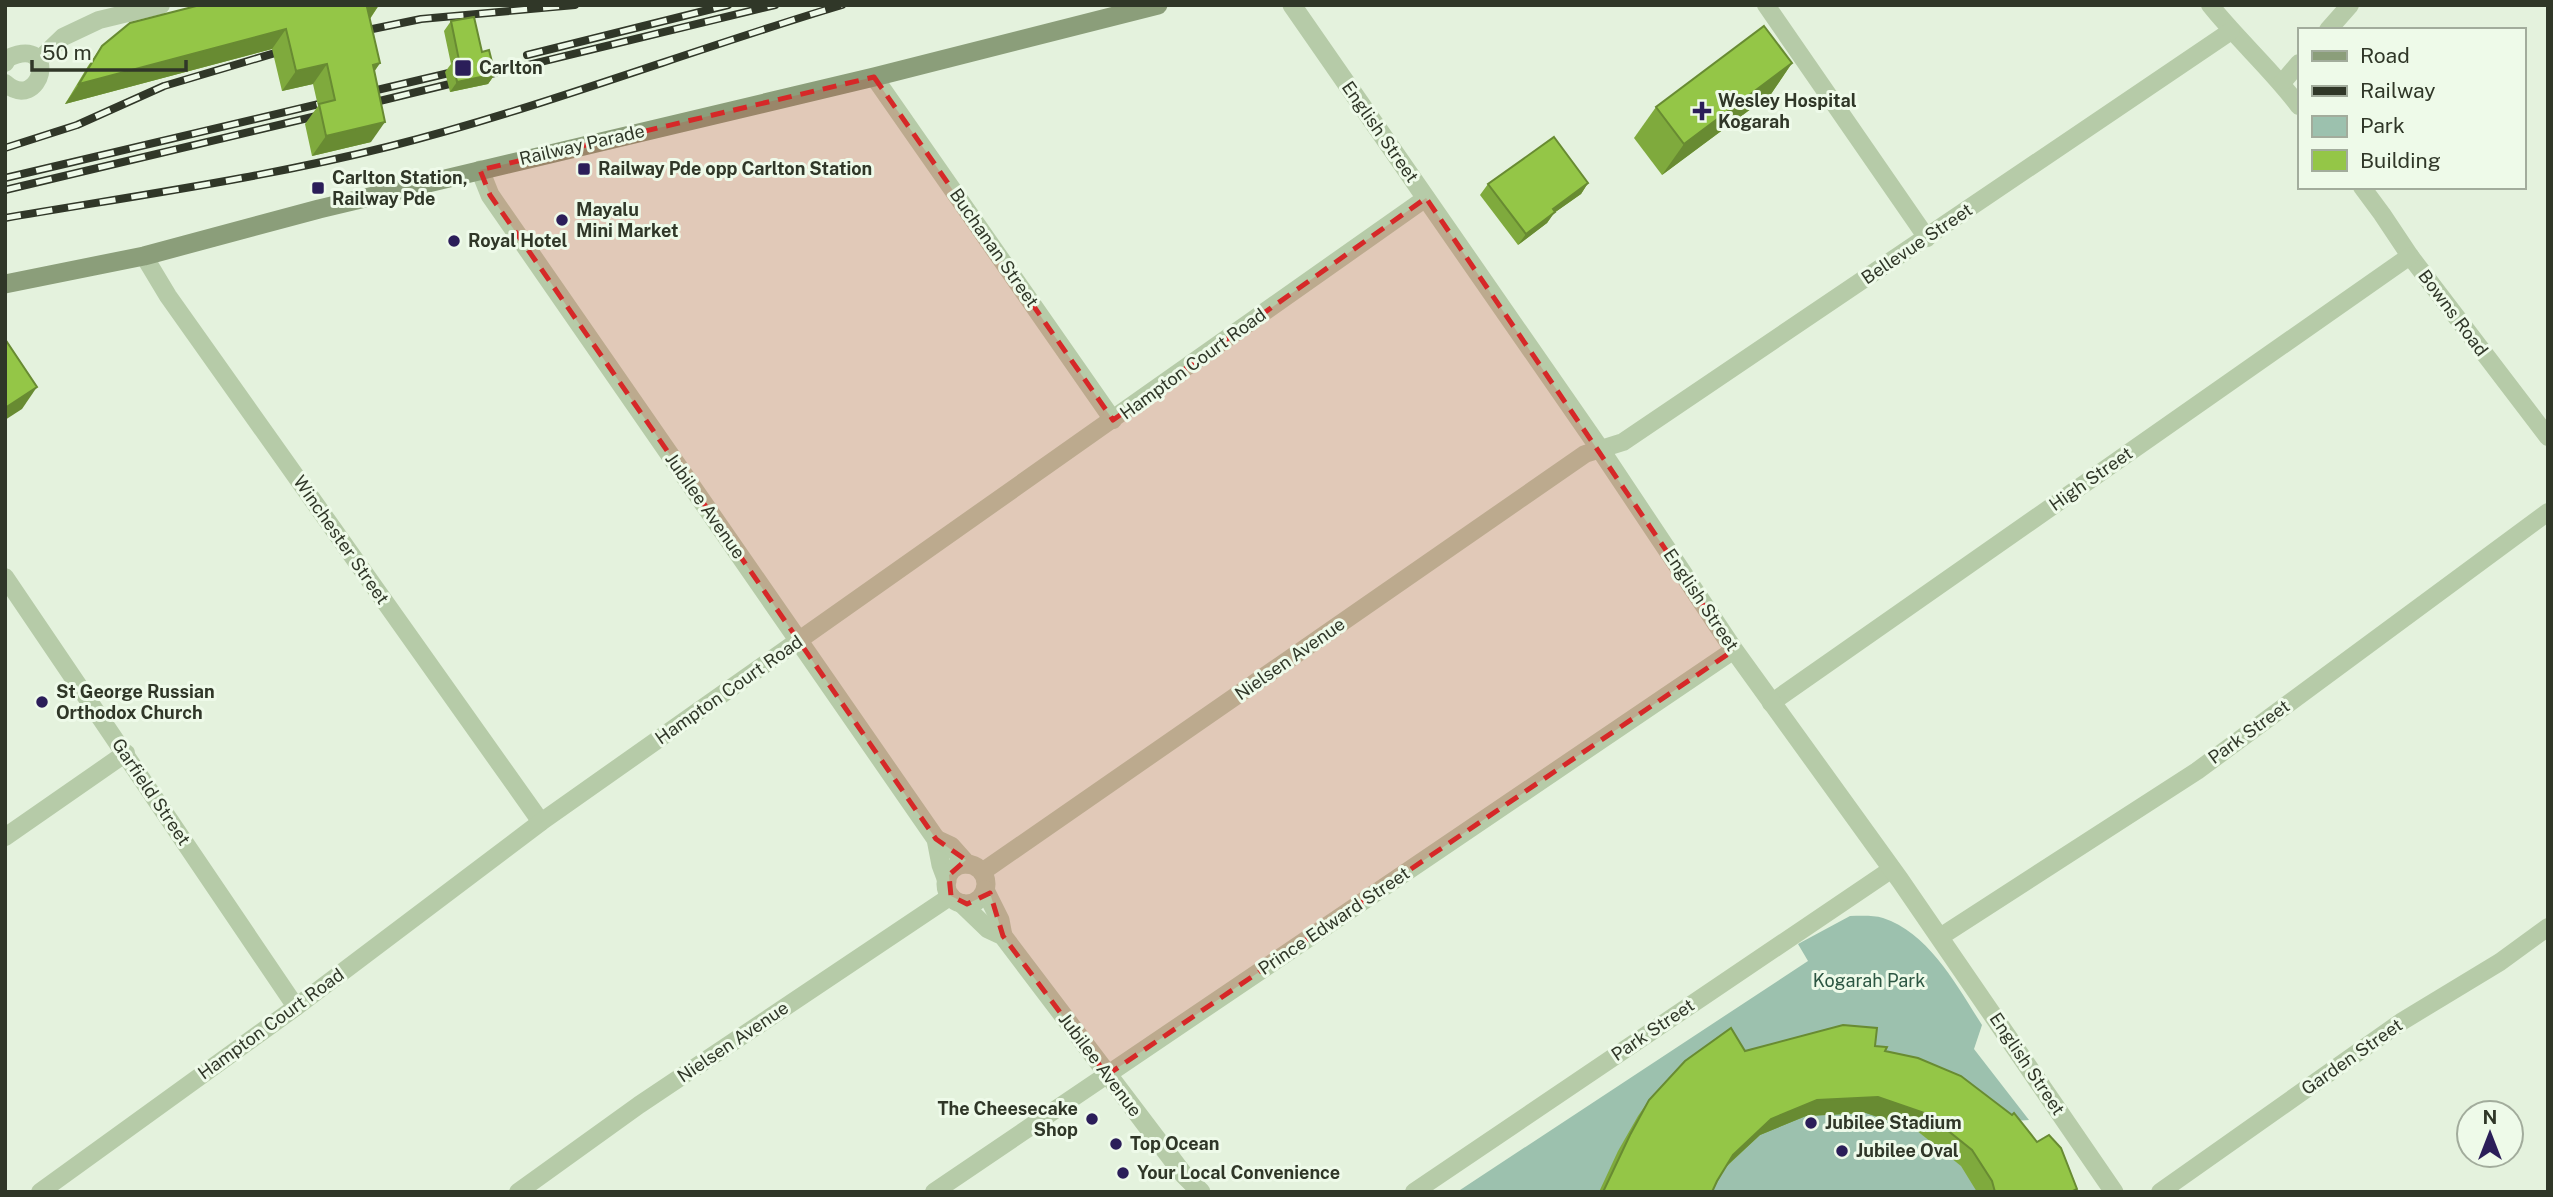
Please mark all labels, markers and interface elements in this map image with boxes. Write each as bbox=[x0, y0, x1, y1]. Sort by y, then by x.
scale bar bbox=[32, 28, 186, 72]
legend bbox=[2298, 28, 2525, 189]
text: 50 m bbox=[42, 40, 92, 65]
text: Road bbox=[2360, 43, 2410, 68]
place label: Carlton bbox=[479, 57, 543, 78]
marker: Carlton bbox=[453, 58, 473, 78]
street label: English Street bbox=[1338, 77, 1423, 186]
text: Railway bbox=[2360, 78, 2436, 103]
place label: Wesley Hospital Kogarah bbox=[1718, 90, 1857, 132]
marker: Wesley Hospital Kogarah bbox=[1692, 101, 1712, 121]
text: Park bbox=[2360, 113, 2405, 138]
street label: Railway Parade bbox=[517, 120, 647, 169]
text: Building bbox=[2360, 148, 2441, 173]
place label: Railway Pde opp Carlton Station bbox=[598, 158, 872, 179]
marker: Railway Pde opp Carlton Station bbox=[576, 161, 592, 177]
place label: Carlton Station, Railway Pde bbox=[332, 167, 468, 209]
marker: Carlton Station, Railway Pde bbox=[310, 180, 326, 196]
street label: Buchanan Street bbox=[946, 184, 1043, 311]
place label: Mayalu Mini Market bbox=[576, 199, 679, 241]
street label: Bellevue Street bbox=[1857, 199, 1976, 288]
marker: Mayalu Mini Market bbox=[554, 212, 570, 228]
place label: Royal Hotel bbox=[468, 230, 568, 251]
marker: Royal Hotel bbox=[446, 233, 462, 249]
street label: Bowns Road bbox=[2414, 265, 2493, 360]
street label: Hampton Court Road bbox=[1116, 304, 1270, 424]
street label: High Street bbox=[2045, 442, 2136, 515]
street label: Jubilee Avenue bbox=[661, 449, 750, 563]
street label: Winchester Street bbox=[289, 471, 394, 608]
street label: English Street bbox=[1659, 545, 1743, 655]
street label: Nielsen Avenue bbox=[1231, 613, 1349, 704]
street label: Hampton Court Road bbox=[651, 631, 806, 748]
place label: St George Russian Orthodox Church bbox=[56, 681, 215, 723]
marker: St George Russian Orthodox Church bbox=[34, 694, 50, 710]
street label: Park Street bbox=[2204, 695, 2293, 768]
street label: Garfield Street bbox=[108, 734, 195, 849]
street label: Prince Edward Street bbox=[1254, 862, 1413, 979]
street label: Hampton Court Road bbox=[194, 964, 348, 1084]
park label: Kogarah Park bbox=[1813, 970, 1925, 991]
street label: Park Street bbox=[1607, 994, 1698, 1065]
street label: Nielsen Avenue bbox=[673, 997, 792, 1086]
street label: Jubilee Avenue bbox=[1055, 1009, 1146, 1121]
street label: English Street bbox=[1985, 1009, 2069, 1119]
street label: Garden Street bbox=[2297, 1014, 2406, 1099]
place label: The Cheesecake Shop bbox=[937, 1098, 1078, 1140]
north arrow bbox=[2455, 1099, 2525, 1169]
text: N bbox=[2483, 1106, 2497, 1128]
marker: The Cheesecake Shop bbox=[1084, 1111, 1100, 1127]
place label: Jubilee Stadium bbox=[1825, 1112, 1962, 1133]
marker: Jubilee Stadium bbox=[1803, 1115, 1819, 1131]
place label: Top Ocean bbox=[1130, 1133, 1219, 1154]
marker: Top Ocean bbox=[1108, 1136, 1124, 1152]
place label: Jubilee Oval bbox=[1856, 1140, 1959, 1161]
marker: Jubilee Oval bbox=[1834, 1143, 1850, 1159]
place label: Your Local Convenience bbox=[1137, 1162, 1340, 1183]
marker: Your Local Convenience bbox=[1115, 1165, 1131, 1181]

